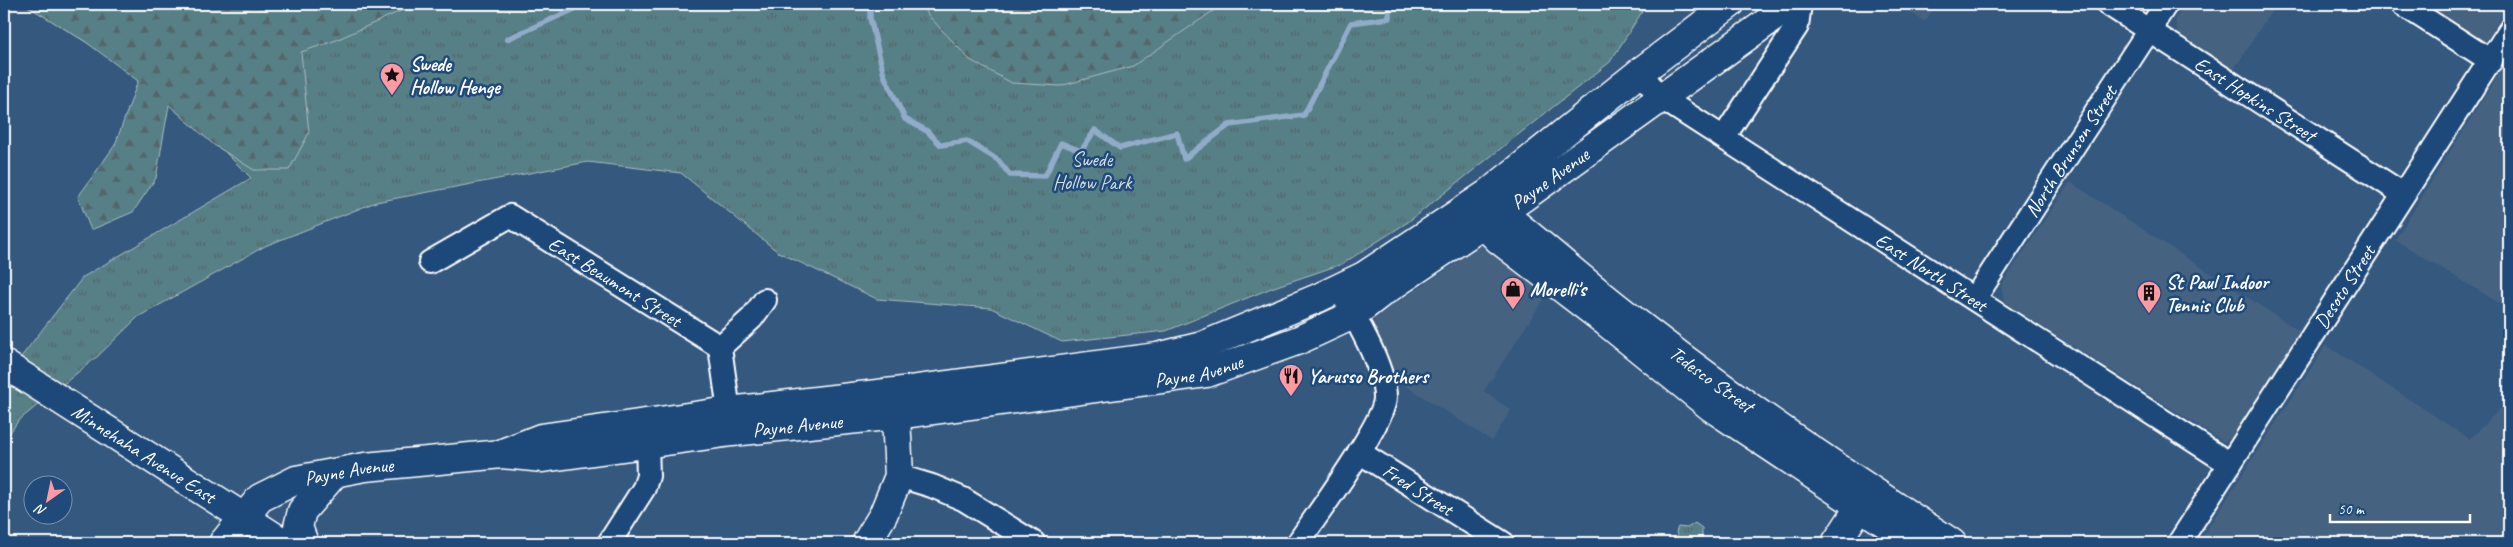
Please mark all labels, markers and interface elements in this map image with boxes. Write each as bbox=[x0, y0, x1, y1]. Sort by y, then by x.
street label: East Hopkins Street bbox=[2190, 51, 2323, 149]
place label: Swede Hollow Henge bbox=[410, 52, 502, 100]
place icon: Swede Hollow Henge bbox=[379, 62, 405, 96]
street label: North Brunson Street bbox=[2019, 79, 2124, 222]
street label: Payne Avenue bbox=[1506, 141, 1595, 215]
park label: Swede Hollow Park bbox=[1053, 147, 1133, 195]
street label: East North Street bbox=[1871, 227, 1994, 319]
street label: East Beaumont Street bbox=[544, 231, 688, 334]
street label: Desoto Street bbox=[2309, 239, 2382, 333]
place label: St Paul Indoor Tennis Club bbox=[2166, 270, 2271, 318]
shop icon: Morelli's bbox=[1500, 276, 1526, 310]
place label: Morelli's bbox=[1530, 277, 1588, 302]
building icon: St Paul Indoor Tennis Club bbox=[2136, 280, 2162, 314]
street label: Tedesco Street bbox=[1664, 340, 1761, 420]
street label: Payne Avenue bbox=[1153, 349, 1248, 393]
restaurant icon: Yarusso Brothers bbox=[1278, 363, 1304, 397]
place label: Yarusso Brothers bbox=[1308, 364, 1430, 389]
street label: Minnehaha Avenue East bbox=[67, 399, 222, 510]
street label: Payne Avenue bbox=[751, 409, 845, 443]
street label: Payne Avenue bbox=[302, 452, 396, 491]
street label: Fred Street bbox=[1378, 458, 1460, 523]
north arrow bbox=[22, 474, 72, 524]
scale bar bbox=[2330, 492, 2470, 524]
text: N bbox=[31, 500, 49, 520]
text: 50 m bbox=[2338, 500, 2365, 519]

